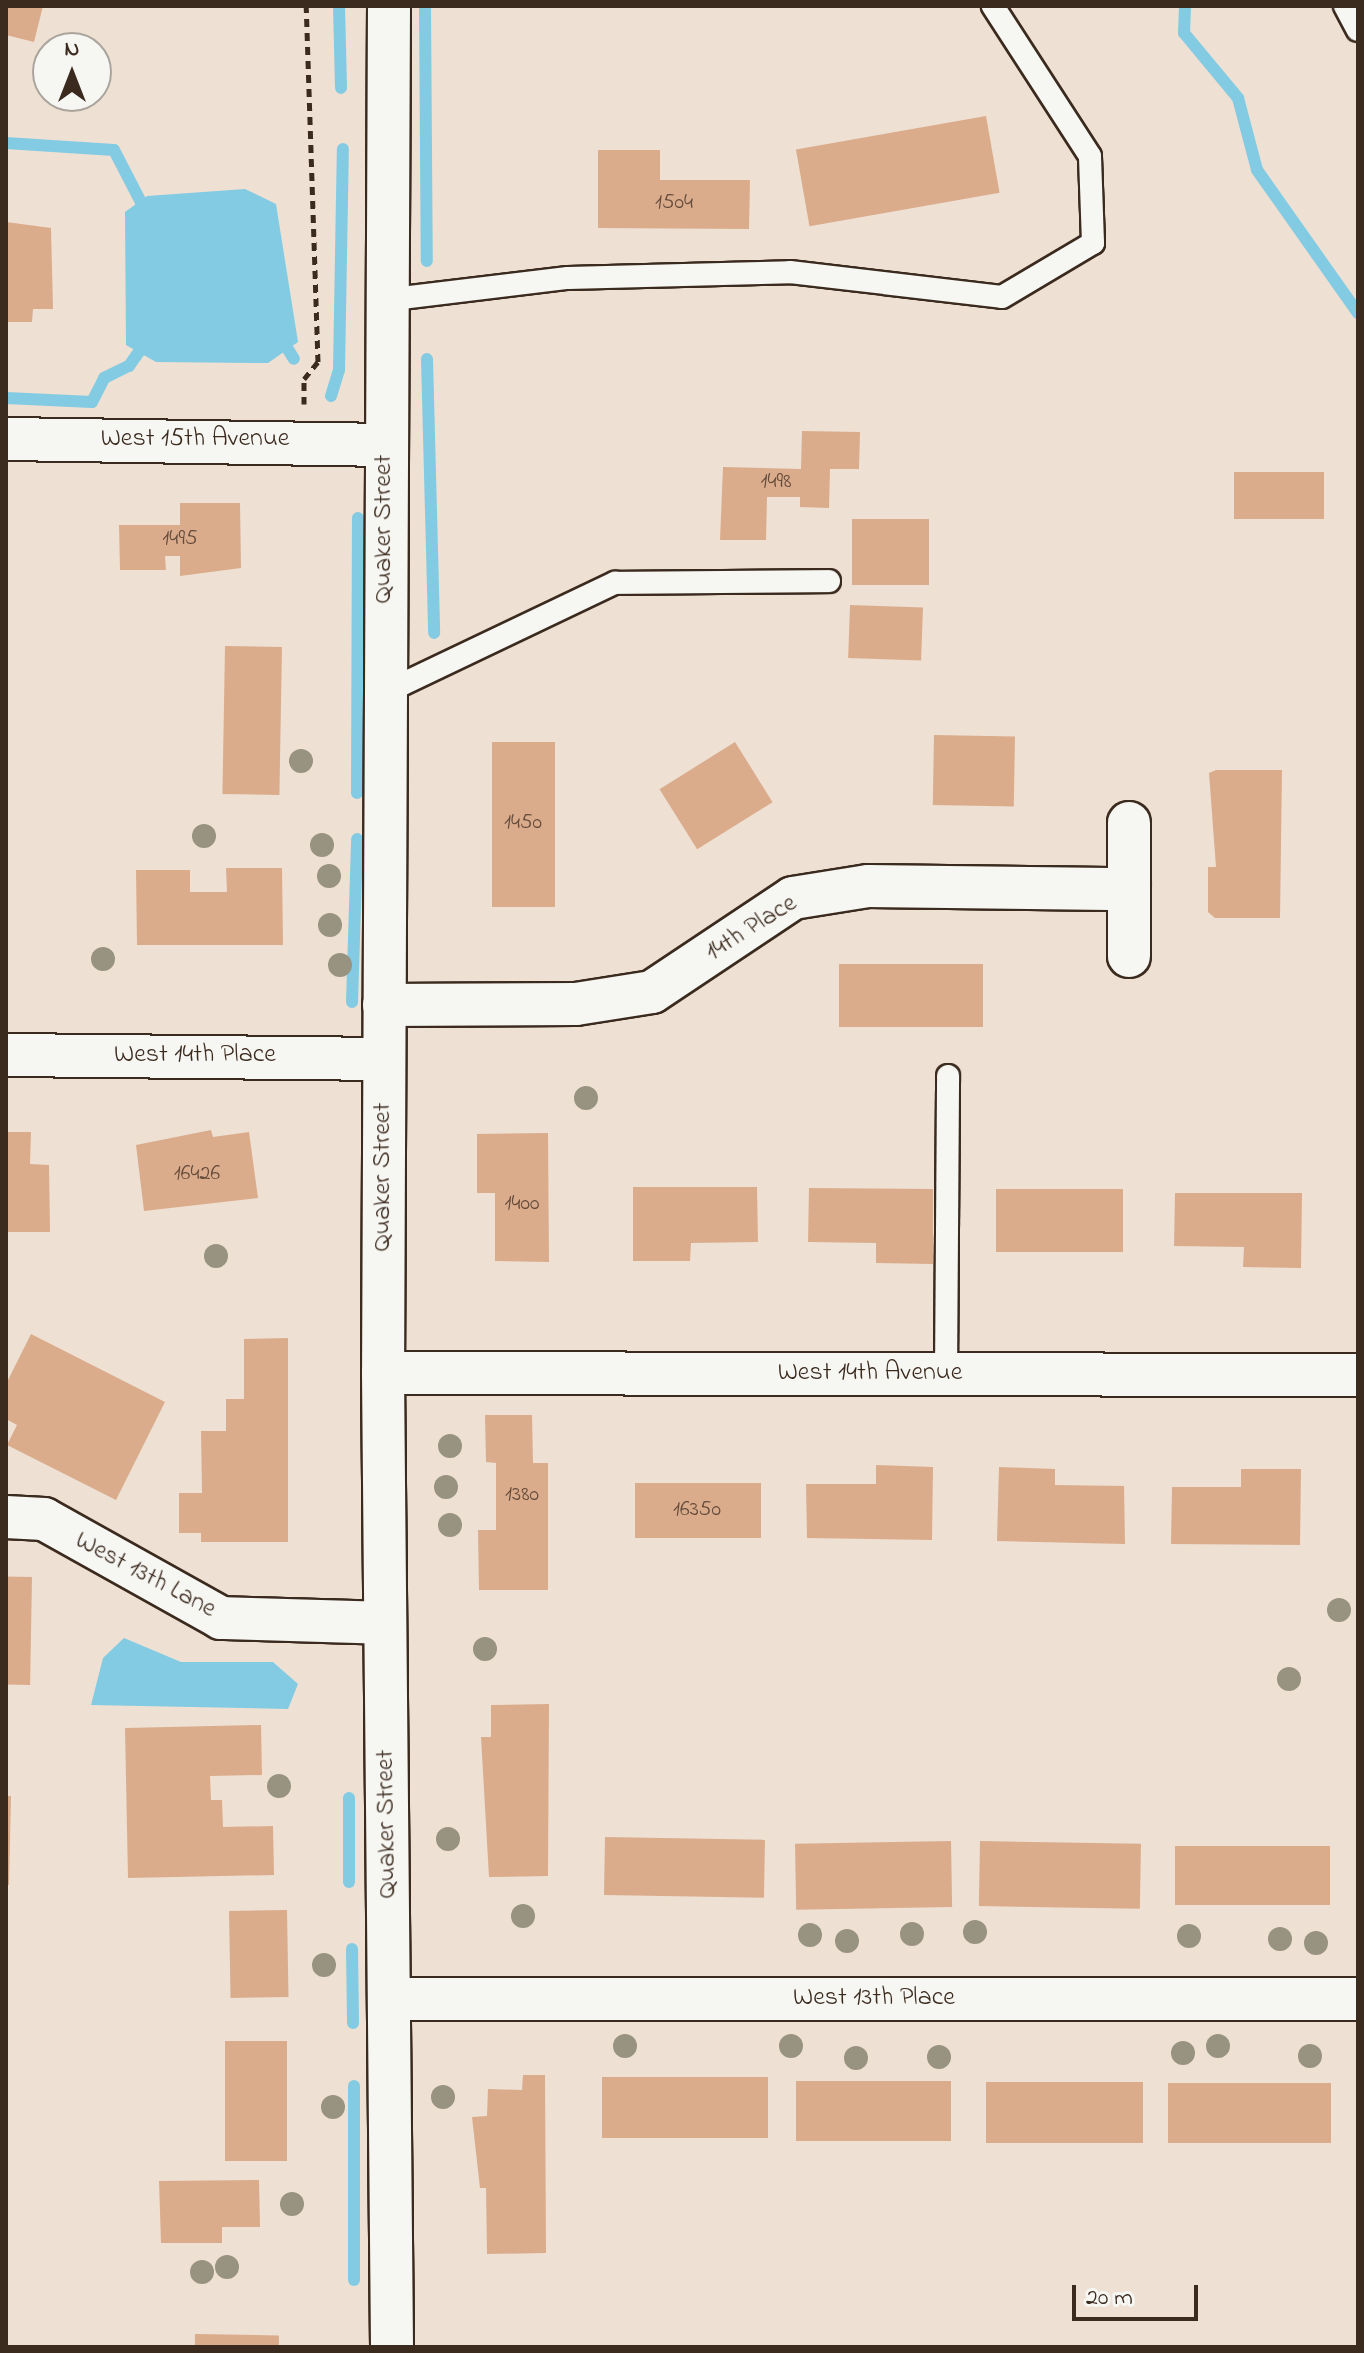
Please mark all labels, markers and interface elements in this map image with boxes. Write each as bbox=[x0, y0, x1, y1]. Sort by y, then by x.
north arrow bbox=[32, 32, 112, 112]
text: N bbox=[65, 34, 79, 66]
house number: 1504 bbox=[655, 191, 693, 217]
street label: West 15th Avenue bbox=[101, 424, 289, 456]
street label: Quaker Street bbox=[369, 455, 401, 603]
house number: 1498 bbox=[761, 470, 791, 496]
house number: 1495 bbox=[162, 527, 198, 553]
house number: 1450 bbox=[504, 811, 542, 837]
street label: 14th Place bbox=[701, 889, 803, 969]
street label: West 14th Place bbox=[114, 1040, 276, 1072]
street label: Quaker Street bbox=[368, 1103, 400, 1251]
house number: 16426 bbox=[174, 1162, 220, 1188]
house number: 1400 bbox=[504, 1192, 540, 1218]
street label: West 14th Avenue bbox=[778, 1358, 962, 1390]
house number: 1380 bbox=[505, 1483, 539, 1509]
house number: 16350 bbox=[673, 1498, 721, 1524]
street label: West 13th Lane bbox=[69, 1526, 221, 1626]
street label: Quaker Street bbox=[371, 1749, 405, 1899]
street label: West 13th Place bbox=[793, 1983, 955, 2015]
scale bar bbox=[1076, 2269, 1202, 2319]
text: 20 m bbox=[1086, 2281, 1133, 2316]

